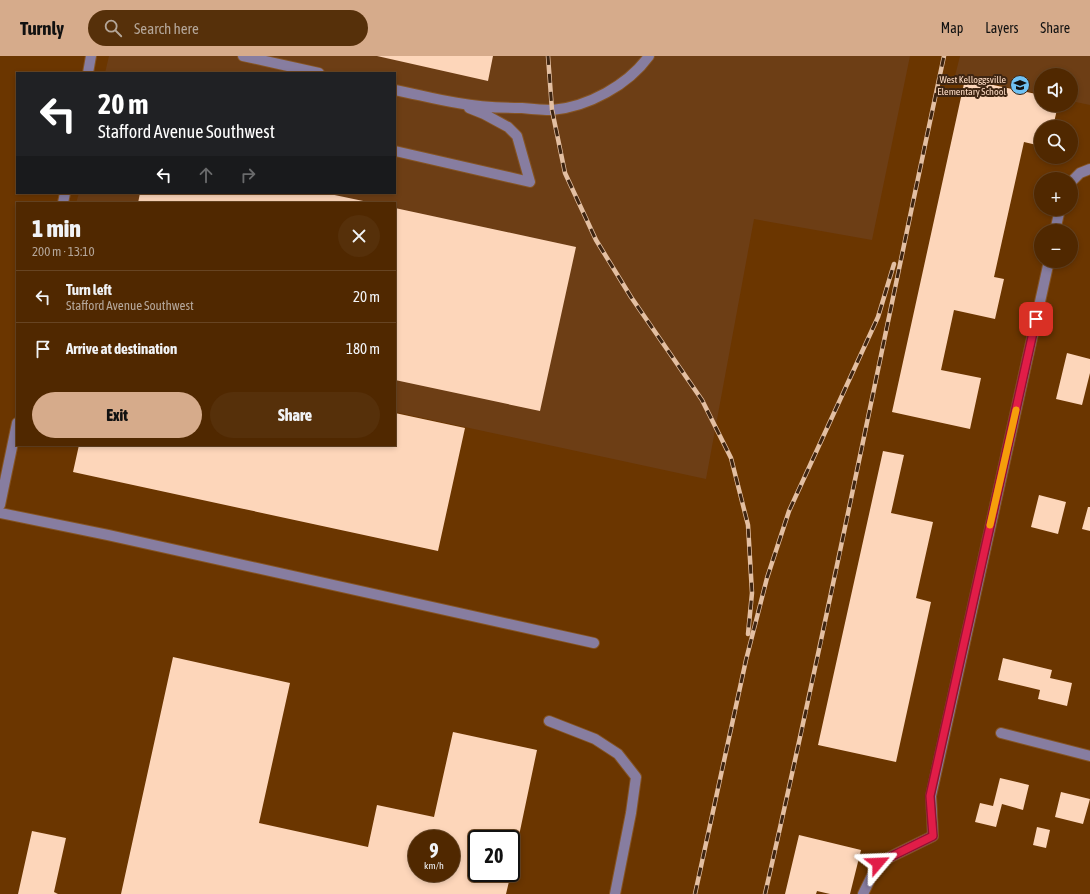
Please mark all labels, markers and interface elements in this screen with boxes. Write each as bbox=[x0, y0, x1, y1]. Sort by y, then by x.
search box bbox=[88, 10, 368, 46]
text: Turnly bbox=[20, 17, 64, 39]
icon: search bbox=[102, 17, 124, 39]
text: Search here bbox=[134, 20, 199, 37]
text: Map bbox=[941, 20, 963, 36]
text: Layers bbox=[985, 20, 1018, 36]
text: Share bbox=[1040, 20, 1070, 36]
map controls bbox=[1034, 68, 1078, 268]
button: sound bbox=[1034, 68, 1078, 112]
place label: West Kelloggsville Elementary School bbox=[937, 74, 1006, 97]
school or university icon: West Kelloggsville Elementary School bbox=[1009, 74, 1031, 96]
icon: left bbox=[32, 88, 84, 140]
text: 20 m bbox=[98, 88, 148, 120]
button: search bbox=[1034, 120, 1078, 164]
text: Stafford Avenue Southwest bbox=[98, 121, 275, 142]
icon: left bbox=[153, 164, 175, 186]
icon: ahead bbox=[195, 164, 217, 186]
icon: right bbox=[237, 164, 259, 186]
button: + bbox=[1034, 172, 1078, 216]
text: 1 min bbox=[32, 215, 81, 242]
button: close bbox=[338, 215, 380, 257]
button: − bbox=[1034, 224, 1078, 268]
text: 200 m · 13:10 bbox=[32, 244, 95, 259]
text: Turn left bbox=[66, 281, 112, 298]
icon: left bbox=[32, 286, 54, 308]
text: 20 m bbox=[353, 288, 380, 305]
text: Stafford Avenue Southwest bbox=[66, 298, 194, 313]
pin bbox=[1019, 302, 1053, 336]
icon: arrive bbox=[1025, 308, 1047, 330]
icon: arrive bbox=[32, 338, 54, 360]
text: Arrive at destination bbox=[66, 340, 177, 357]
text: 180 m bbox=[346, 340, 380, 357]
button: Exit bbox=[32, 392, 202, 438]
button: Share bbox=[210, 392, 380, 438]
speed limit sign: 20 bbox=[468, 830, 520, 882]
text: 9 bbox=[429, 839, 439, 862]
position arrow bbox=[857, 842, 899, 884]
text: km/h bbox=[424, 860, 444, 871]

